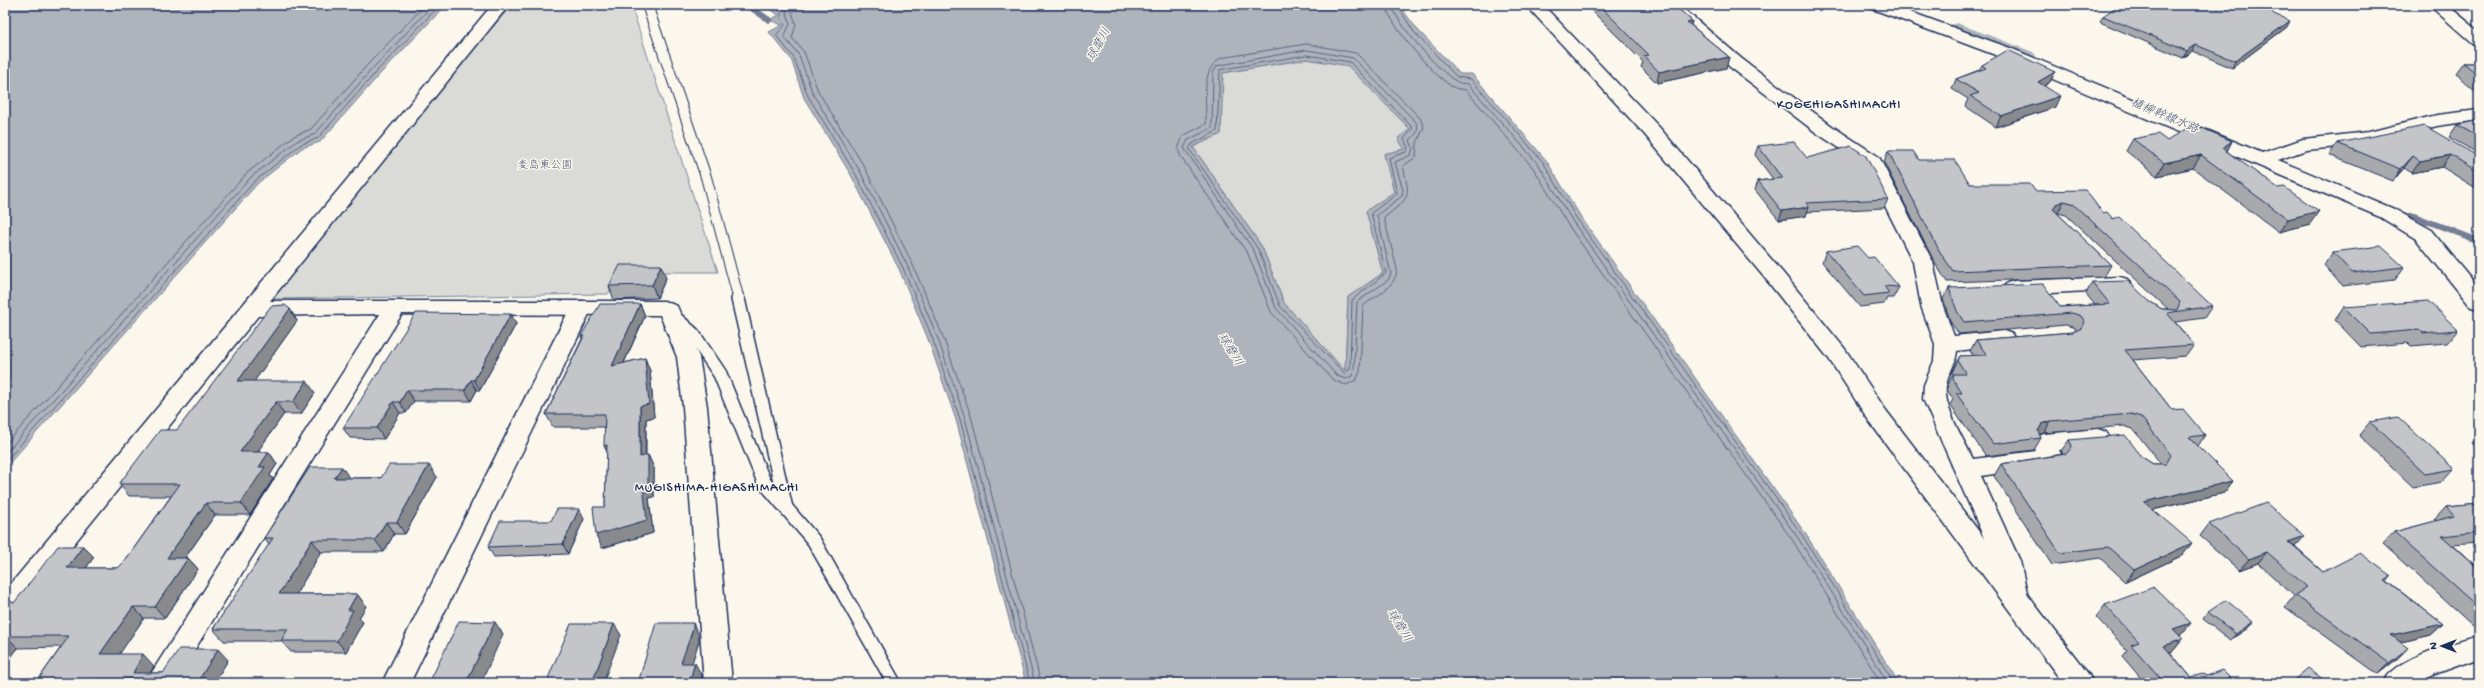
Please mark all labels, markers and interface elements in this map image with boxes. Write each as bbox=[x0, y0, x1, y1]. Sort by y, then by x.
water label: 球磨川 bbox=[1084, 25, 1114, 64]
water label: 植柳幹線水路 bbox=[2128, 95, 2201, 138]
district label: KOGEHIGASHIMACHI bbox=[1777, 98, 1901, 113]
park label: 麦島東公園 bbox=[518, 159, 573, 172]
water label: 球磨川 bbox=[1214, 330, 1245, 369]
district label: MUGISHIMA-HIGASHIMACHI bbox=[635, 481, 799, 496]
water label: 球磨川 bbox=[1383, 606, 1414, 645]
north arrow bbox=[2422, 626, 2462, 666]
text: N bbox=[2428, 642, 2440, 650]

